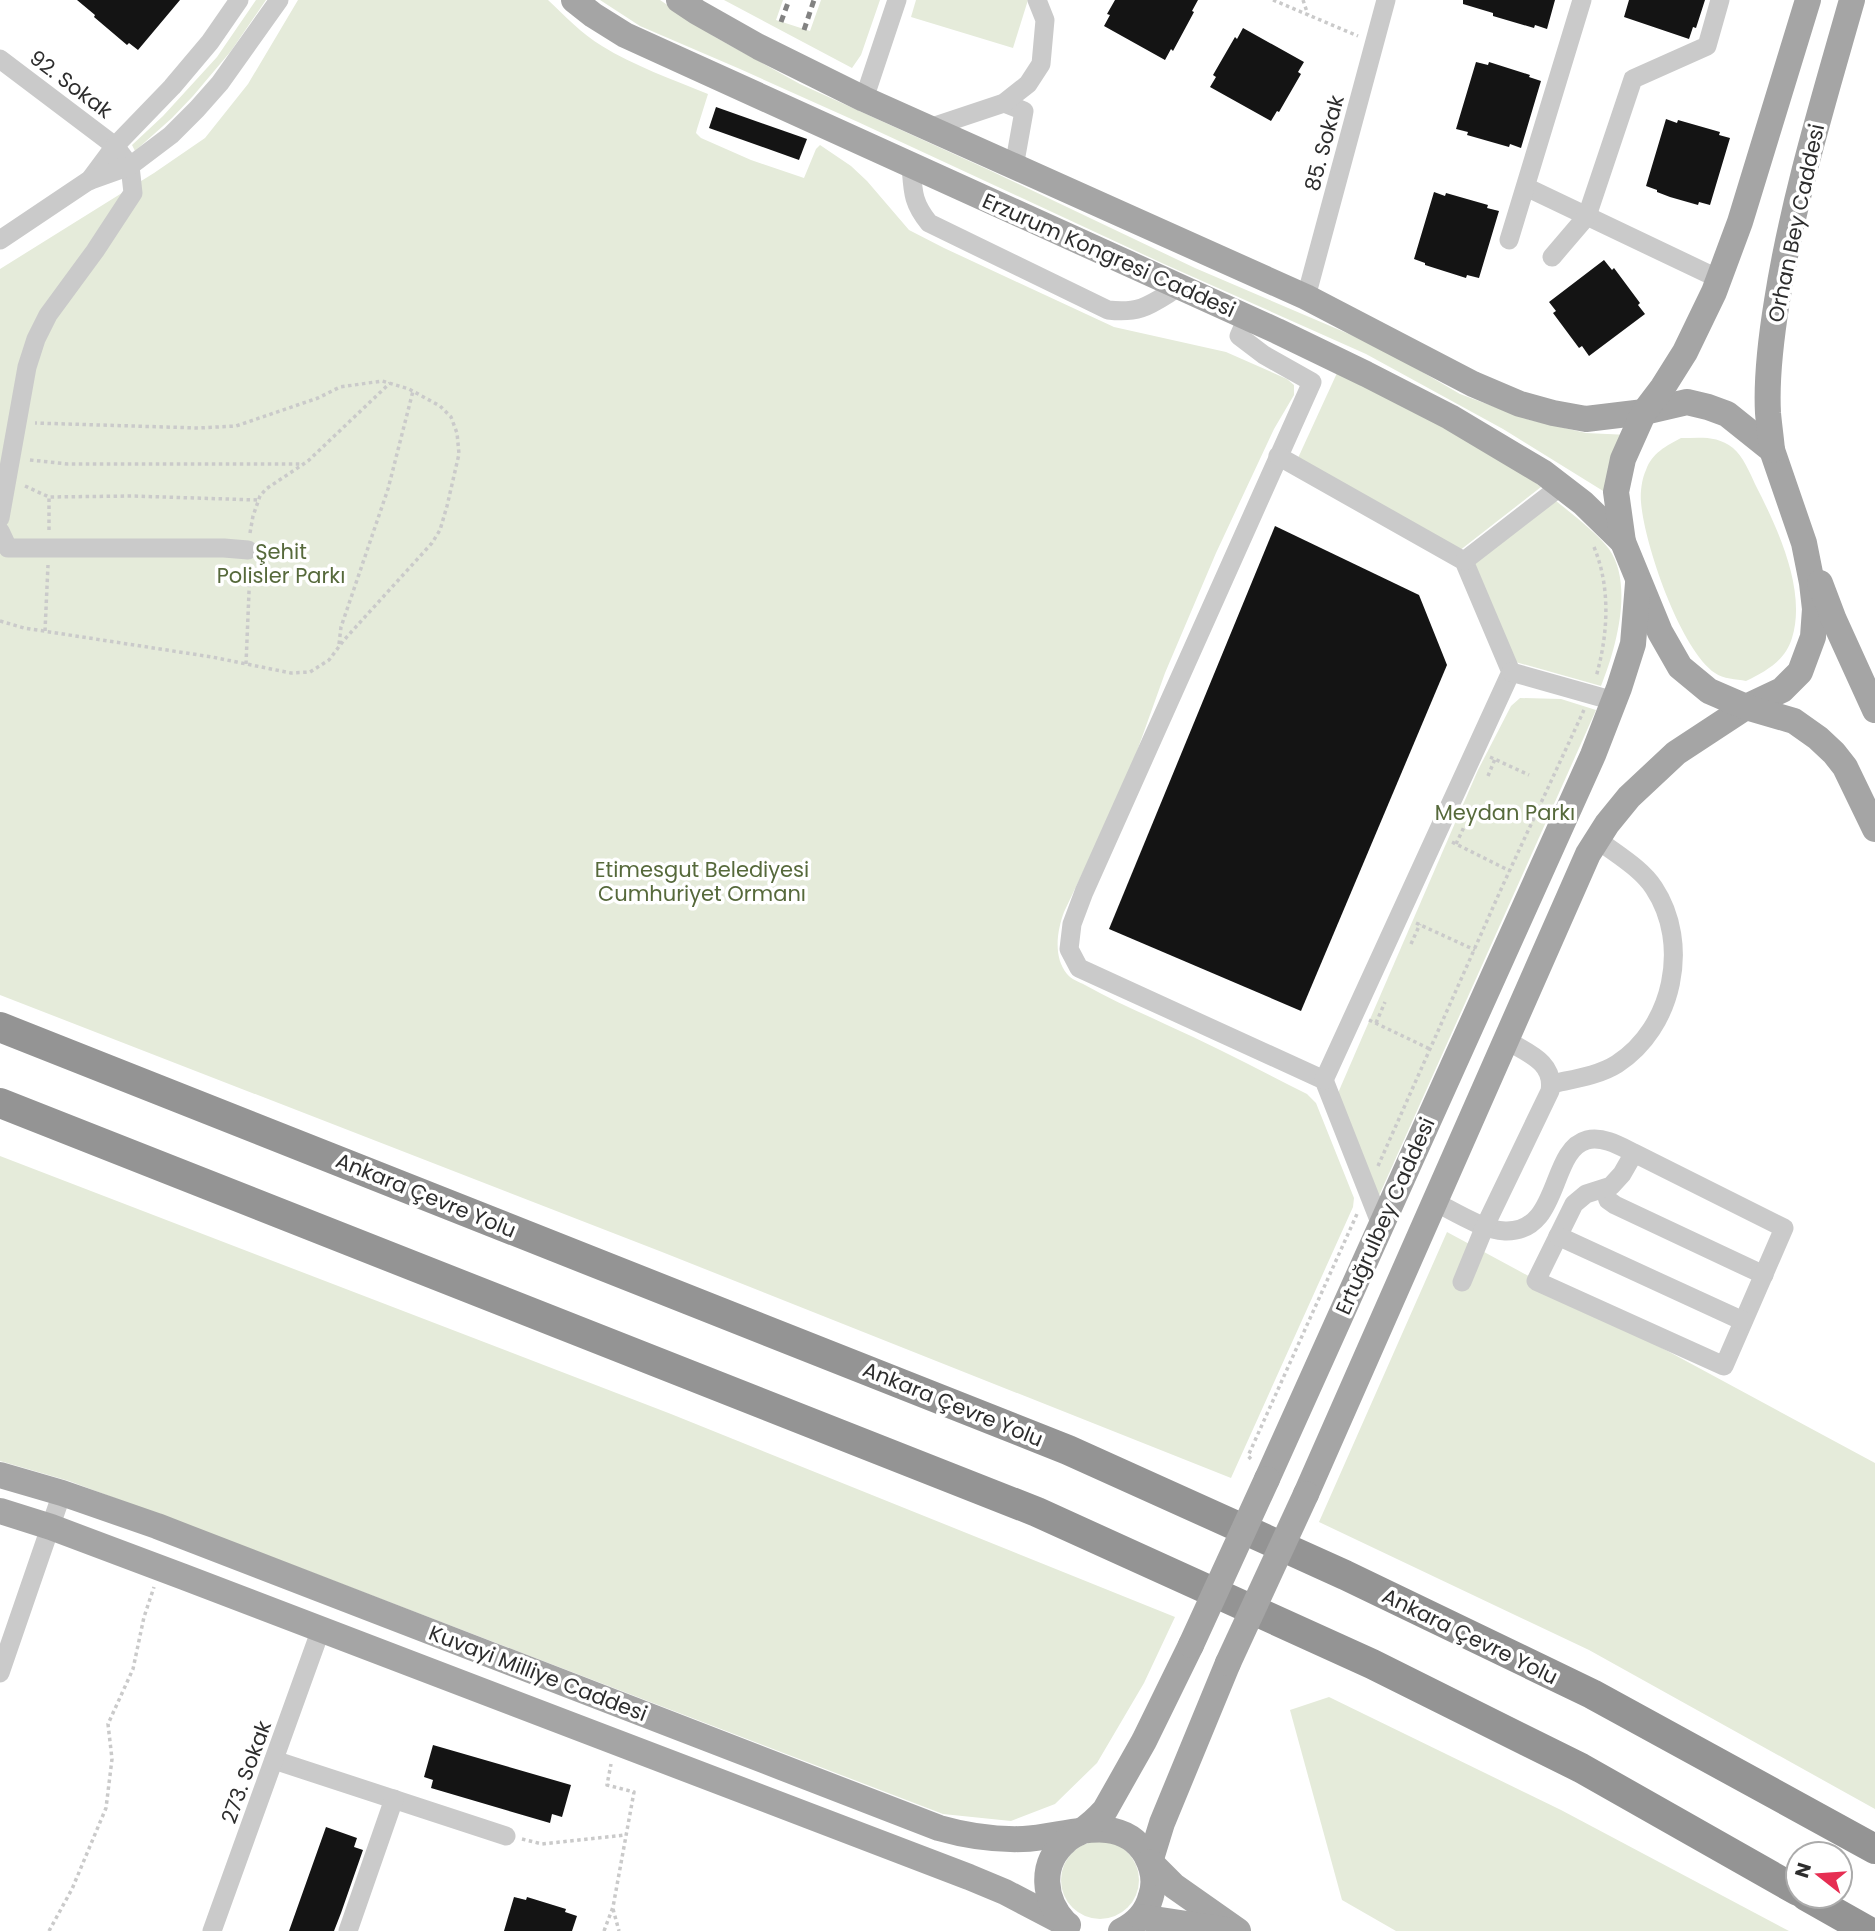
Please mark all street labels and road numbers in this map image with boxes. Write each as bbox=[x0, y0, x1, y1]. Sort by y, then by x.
street label: 92. Sokak bbox=[24, 43, 119, 125]
street label: 85. Sokak bbox=[1297, 92, 1351, 194]
street label: Orhan Bey Caddesi bbox=[1761, 121, 1831, 325]
street label: Erzurum Kongresi Caddesi bbox=[978, 186, 1240, 324]
street label: Ertuğrulbey Caddesi bbox=[1328, 1113, 1442, 1319]
street label: Ankara Çevre Yolu bbox=[332, 1146, 520, 1244]
street label: Ankara Çevre Yolu bbox=[859, 1355, 1047, 1453]
street label: Ankara Çevre Yolu bbox=[1377, 1581, 1563, 1691]
street label: Kuvayi Milliye Caddesi bbox=[425, 1618, 651, 1728]
street label: 273. Sokak bbox=[214, 1716, 278, 1827]

